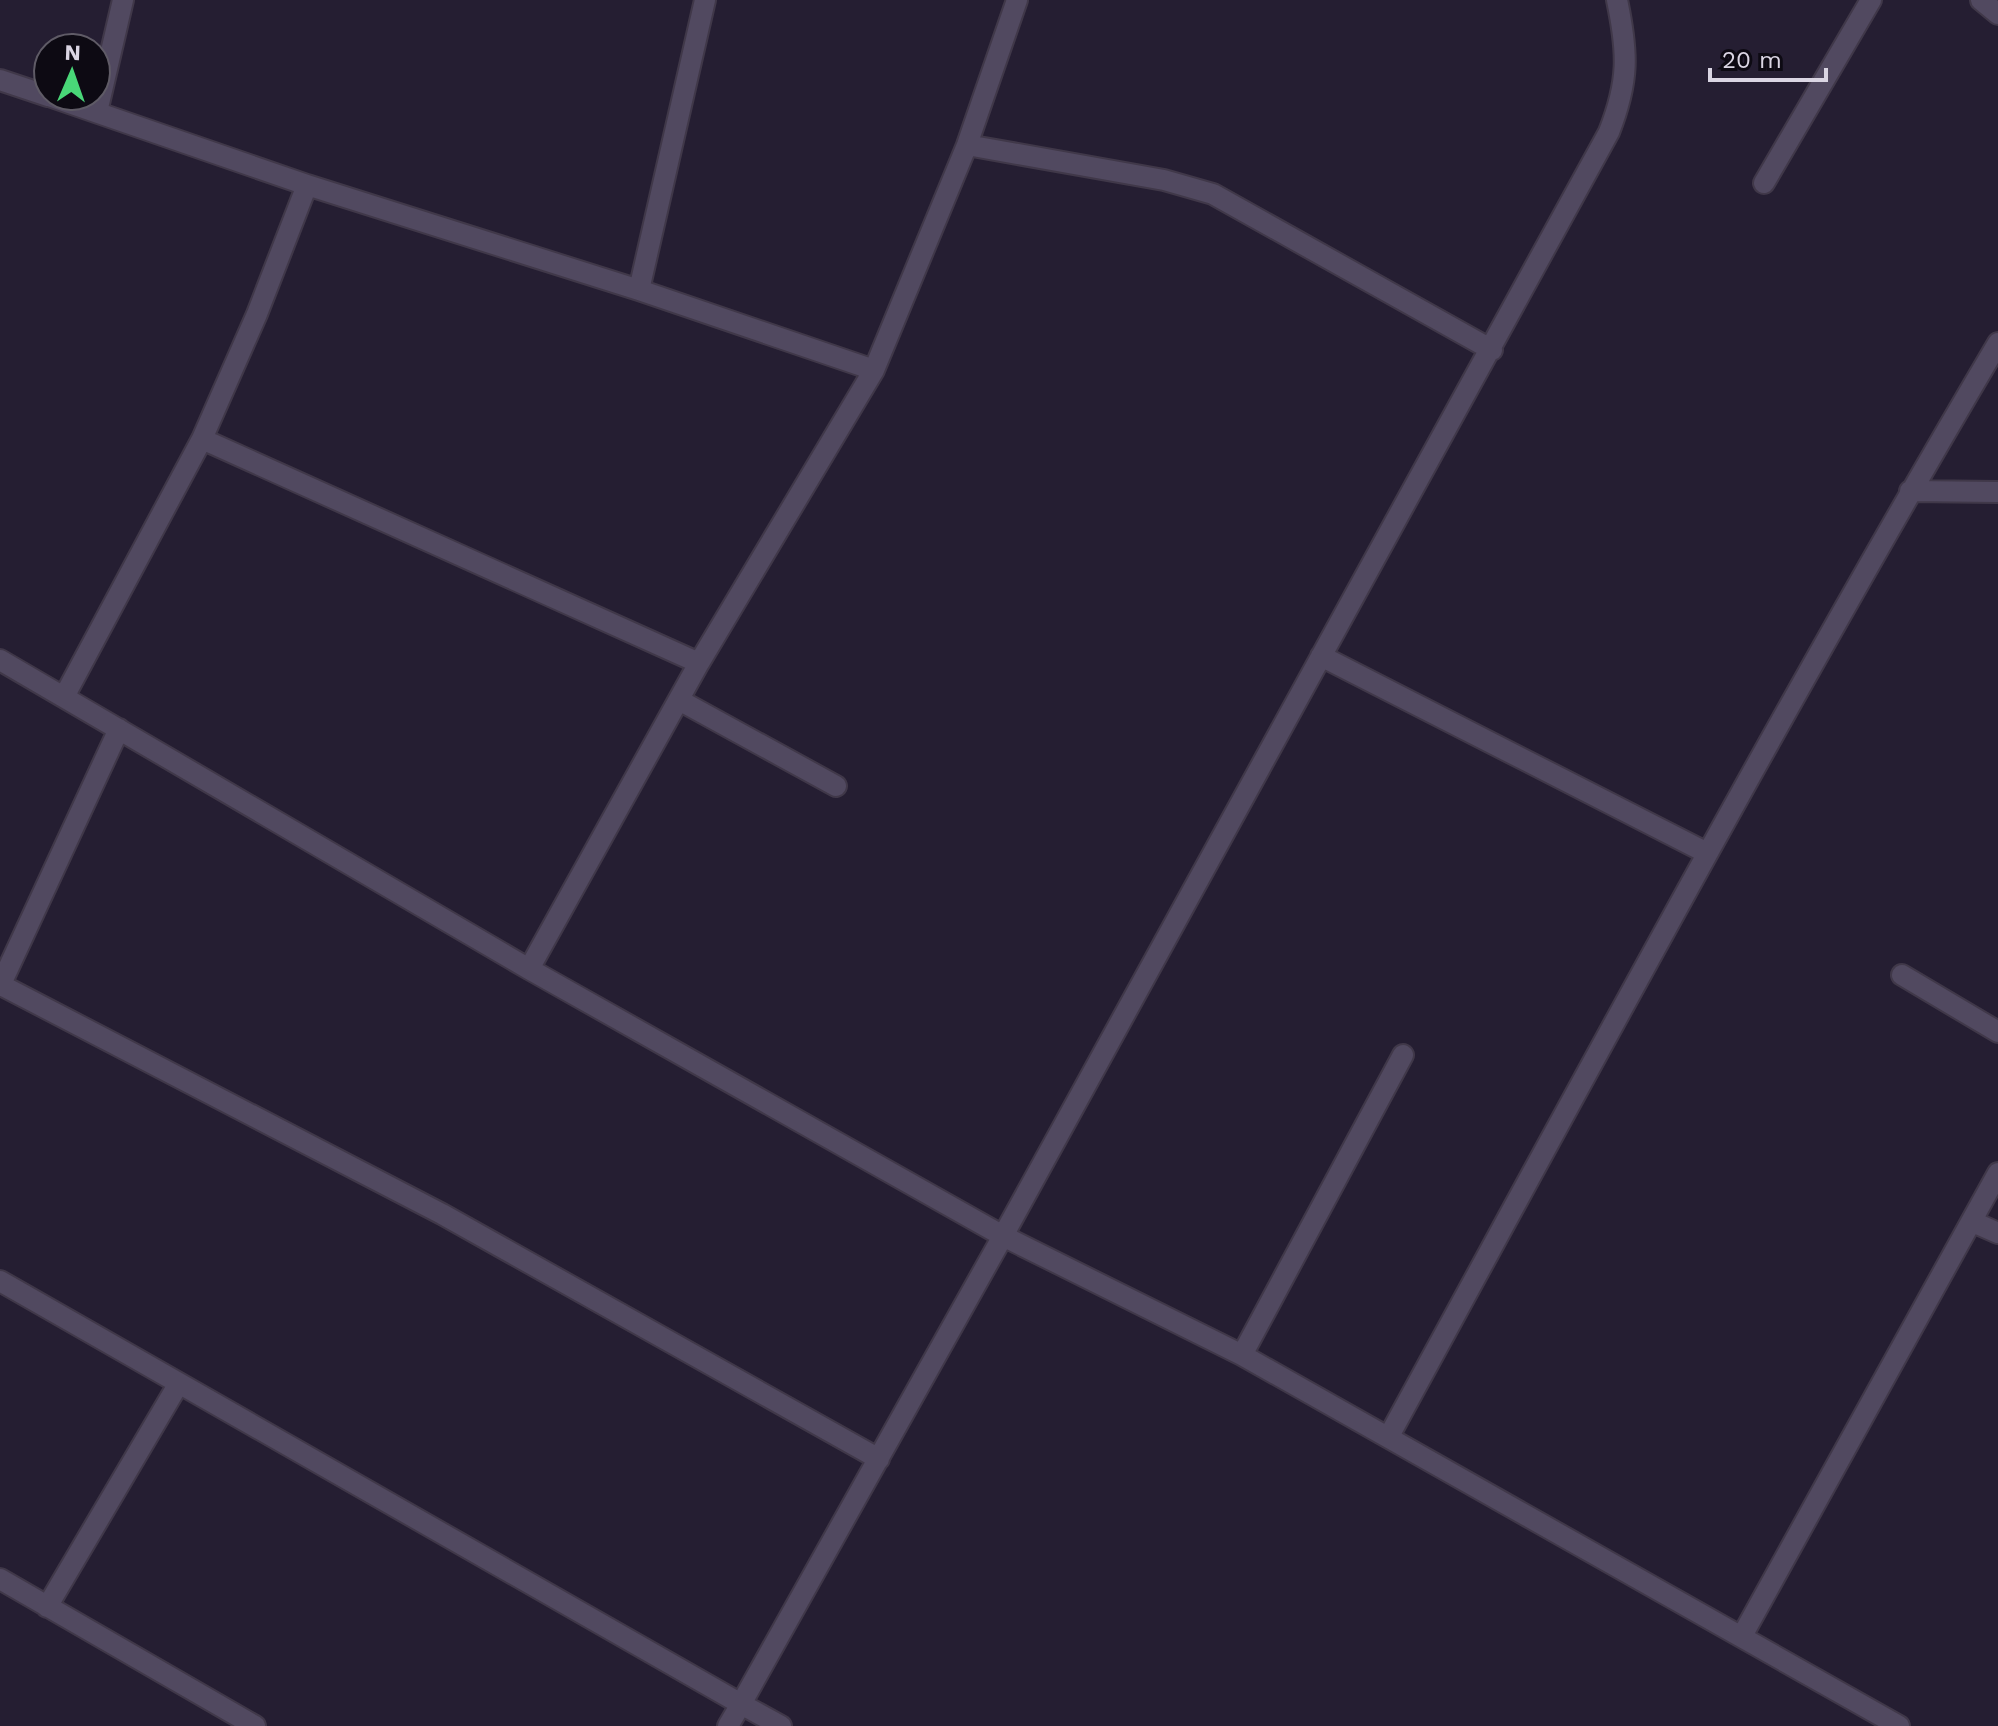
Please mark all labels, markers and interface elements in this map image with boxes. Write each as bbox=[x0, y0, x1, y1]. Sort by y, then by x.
north arrow bbox=[32, 32, 112, 112]
scale bar bbox=[1710, 32, 1826, 82]
text: N bbox=[64, 40, 81, 65]
text: 20 m bbox=[1722, 46, 1782, 74]

